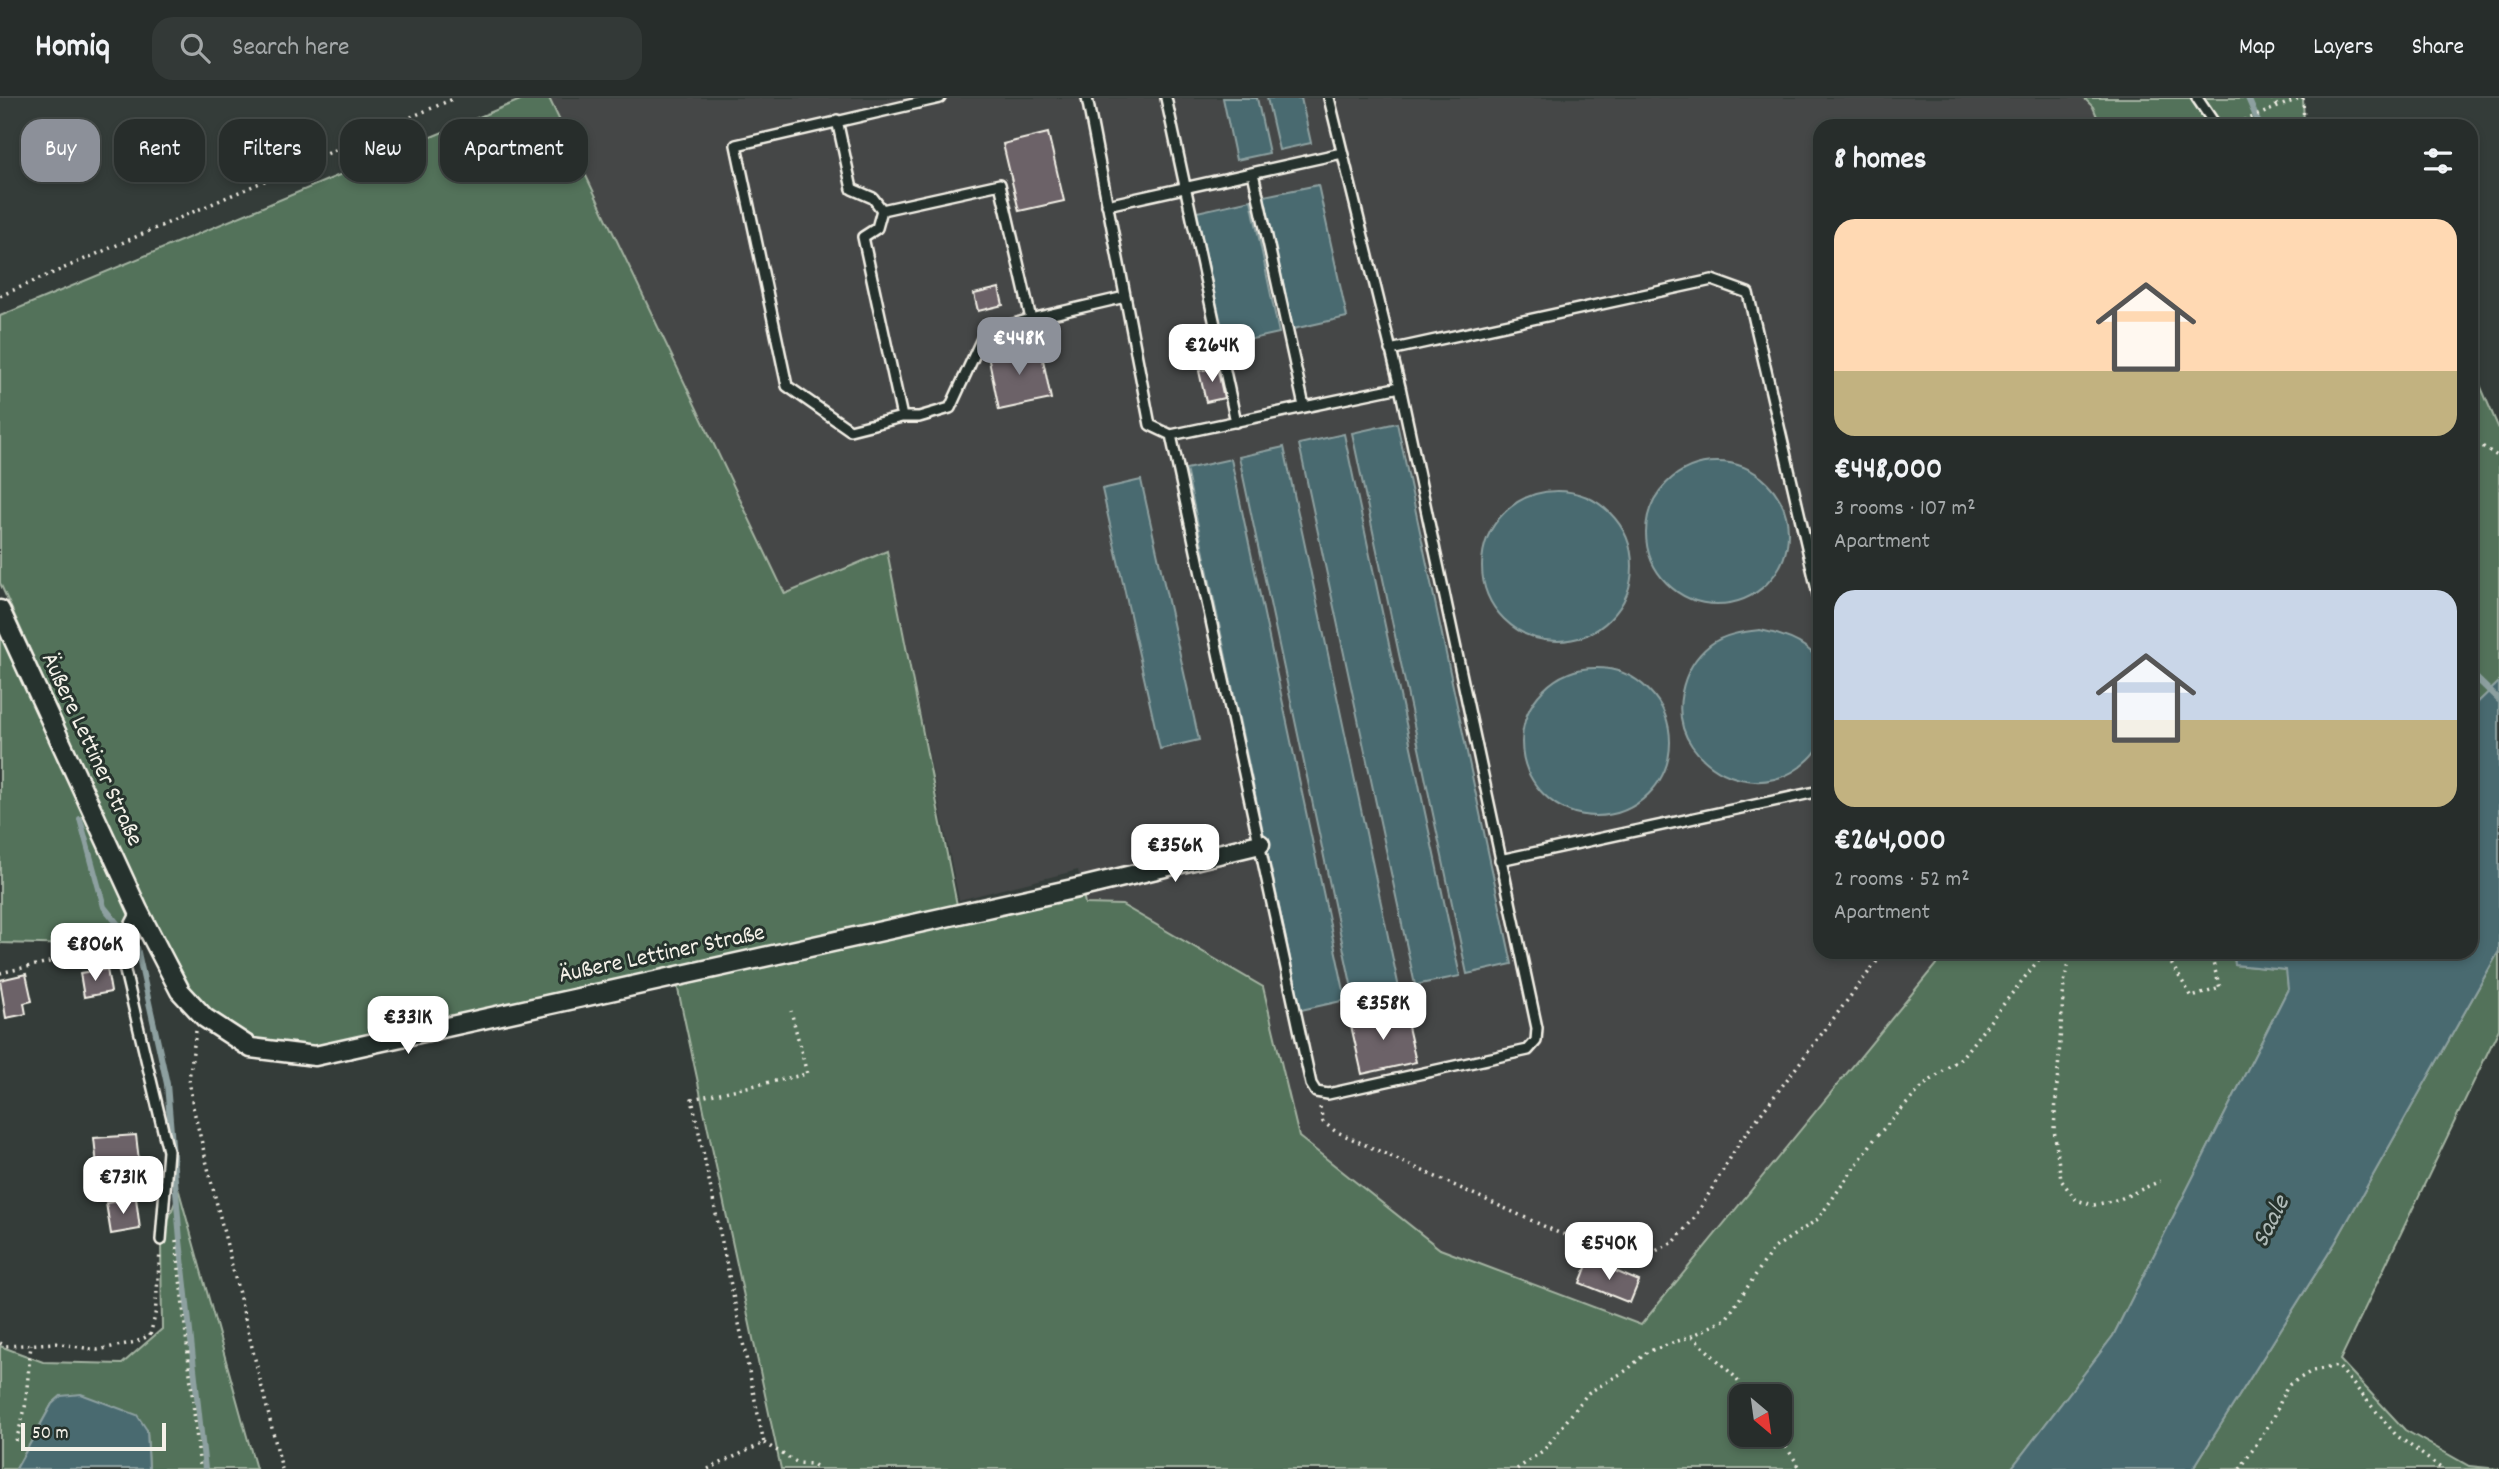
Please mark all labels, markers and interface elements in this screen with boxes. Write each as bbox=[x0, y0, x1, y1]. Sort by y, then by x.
search box bbox=[152, 17, 642, 80]
text: Homiq bbox=[35, 25, 110, 72]
icon: search bbox=[176, 29, 214, 67]
text: Search here bbox=[232, 30, 349, 67]
text: Map bbox=[2239, 31, 2275, 65]
text: Layers bbox=[2313, 31, 2374, 65]
text: Share bbox=[2412, 31, 2464, 65]
chip: Buy bbox=[21, 119, 100, 182]
chip: Rent bbox=[114, 119, 205, 182]
chip: Filters bbox=[219, 119, 326, 182]
chip: New bbox=[340, 119, 426, 182]
chip: Apartment bbox=[440, 119, 588, 182]
text: 8 homes bbox=[1834, 140, 1926, 183]
icon: filters bbox=[2419, 142, 2457, 180]
icon: home bbox=[2083, 264, 2209, 390]
pin: €448K bbox=[970, 317, 1068, 377]
text: €448K bbox=[993, 323, 1045, 356]
pin: €264K bbox=[1163, 324, 1261, 384]
text: €264K bbox=[1185, 330, 1239, 363]
text: €448,000 bbox=[1834, 450, 1942, 493]
text: 3 rooms · 107 m² bbox=[1834, 493, 1976, 526]
text: Apartment bbox=[1834, 526, 1930, 559]
icon: home bbox=[2083, 635, 2209, 761]
street label: Äußere Lettiner Straße bbox=[31, 648, 151, 852]
text: €264,000 bbox=[1834, 821, 1946, 864]
pin: €356K bbox=[1126, 824, 1224, 884]
text: €356K bbox=[1147, 830, 1203, 863]
text: 2 rooms · 52 m² bbox=[1834, 864, 1970, 897]
text: Apartment bbox=[1834, 897, 1930, 930]
street label: Äußere Lettiner Straße bbox=[556, 917, 768, 993]
pin: €806K bbox=[46, 924, 144, 983]
text: €806K bbox=[67, 929, 123, 962]
pin: €358K bbox=[1334, 982, 1432, 1042]
text: €358K bbox=[1356, 988, 1410, 1021]
pin: €331K bbox=[359, 996, 457, 1056]
text: €331K bbox=[384, 1002, 432, 1035]
pin: €731K bbox=[74, 1156, 172, 1216]
text: €731K bbox=[99, 1162, 147, 1195]
water label: Saale bbox=[2243, 1188, 2301, 1254]
pin: €540K bbox=[1560, 1222, 1658, 1282]
text: €540K bbox=[1581, 1228, 1637, 1261]
north arrow bbox=[1729, 1384, 1792, 1447]
map controls bbox=[1729, 1384, 1792, 1447]
scale bar bbox=[21, 1420, 166, 1452]
text: 50 m bbox=[32, 1421, 69, 1448]

